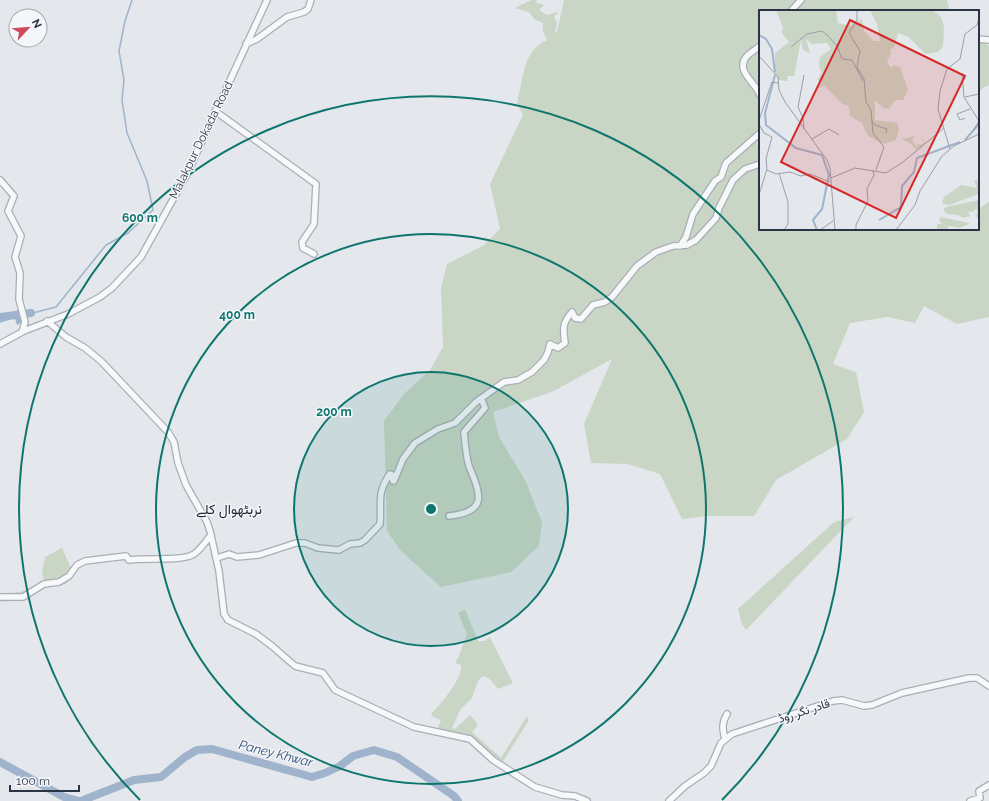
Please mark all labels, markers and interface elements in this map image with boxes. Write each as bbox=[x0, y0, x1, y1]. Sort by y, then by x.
north arrow bbox=[8, 8, 48, 48]
inset map bbox=[759, 10, 979, 230]
text: N bbox=[29, 17, 44, 30]
street label: Malakpur Dokada Road bbox=[166, 79, 236, 201]
text: 600 m bbox=[122, 211, 158, 225]
text: 400 m bbox=[219, 308, 255, 322]
text: 200 m bbox=[316, 405, 352, 419]
district label: نربٹھوال کلے bbox=[196, 501, 262, 519]
centre of rings bbox=[424, 502, 438, 516]
street label: قادر نگر روڈ bbox=[776, 696, 832, 727]
water label: Paney Khwar bbox=[237, 737, 315, 770]
scale bar bbox=[10, 767, 79, 793]
text: 100 m bbox=[16, 774, 50, 788]

